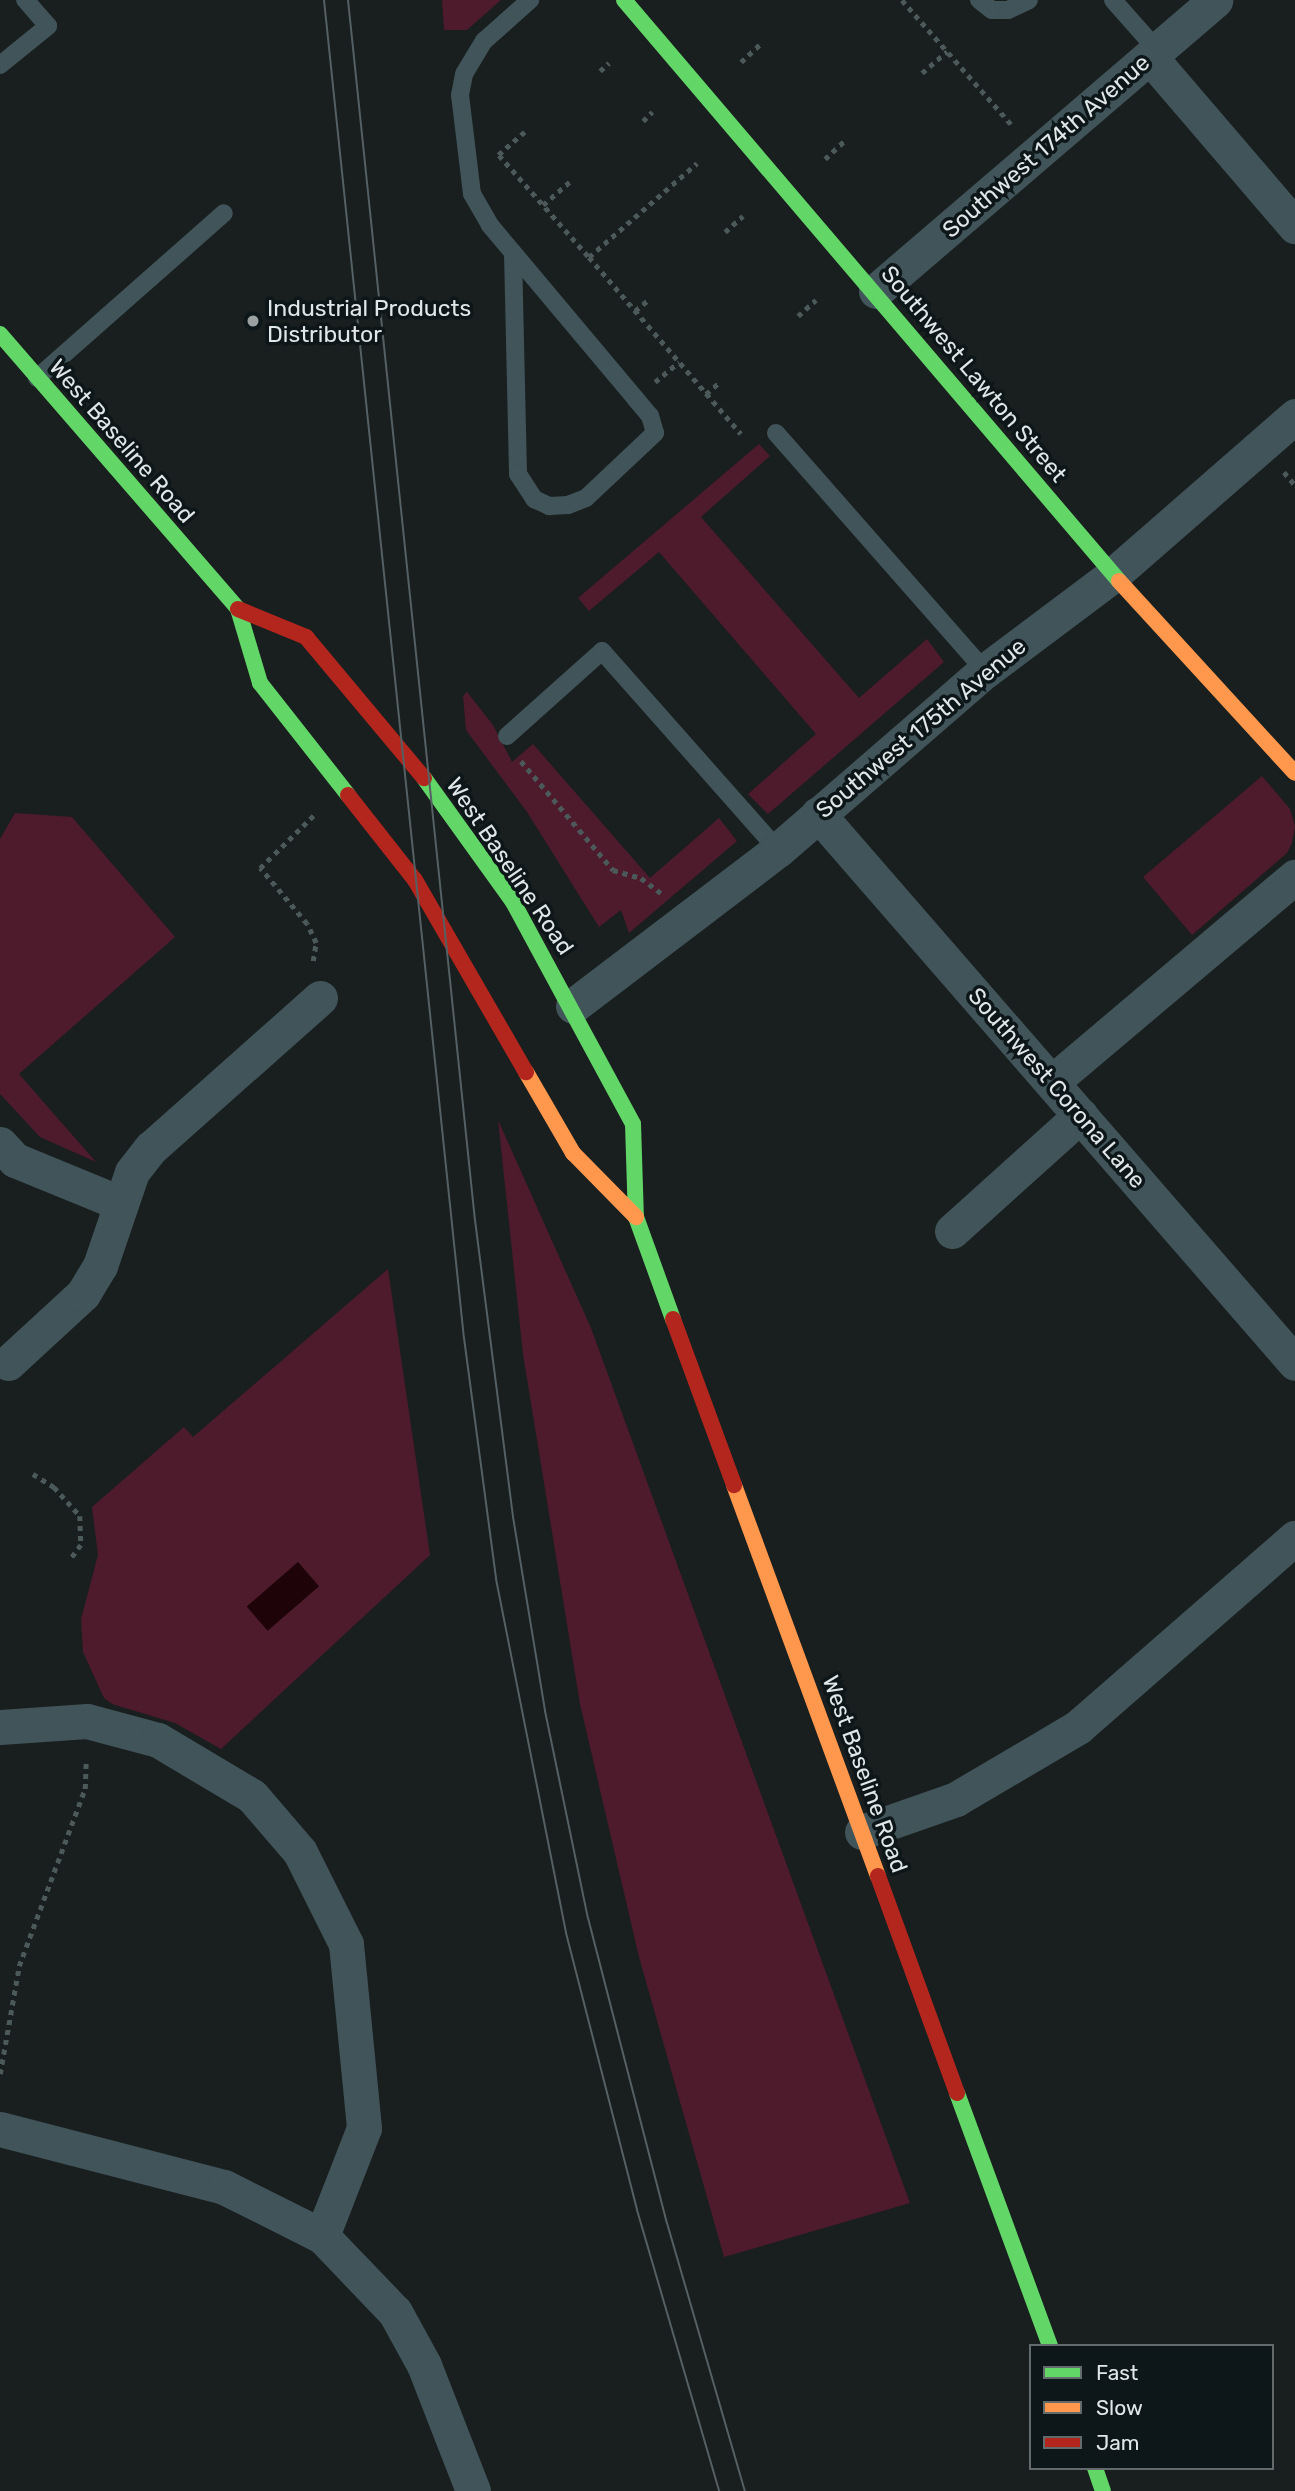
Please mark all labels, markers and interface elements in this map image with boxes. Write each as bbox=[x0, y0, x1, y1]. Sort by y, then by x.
street label: Southwest 174th Avenue bbox=[937, 48, 1155, 244]
street label: Southwest Lawton Street bbox=[875, 260, 1073, 488]
place label: Industrial Products Distributor bbox=[267, 294, 471, 348]
marker: Industrial Products Distributor bbox=[245, 313, 261, 329]
street label: West Baseline Road bbox=[43, 353, 201, 529]
street label: Southwest 175th Avenue bbox=[810, 632, 1032, 824]
street label: West Baseline Road bbox=[440, 772, 580, 960]
street label: Southwest Corona Lane bbox=[962, 982, 1152, 1194]
street label: West Baseline Road bbox=[816, 1672, 914, 1876]
legend bbox=[1029, 2344, 1274, 2470]
text: Fast bbox=[1096, 2360, 1138, 2385]
text: Slow bbox=[1096, 2395, 1143, 2420]
text: Jam bbox=[1096, 2430, 1140, 2455]

